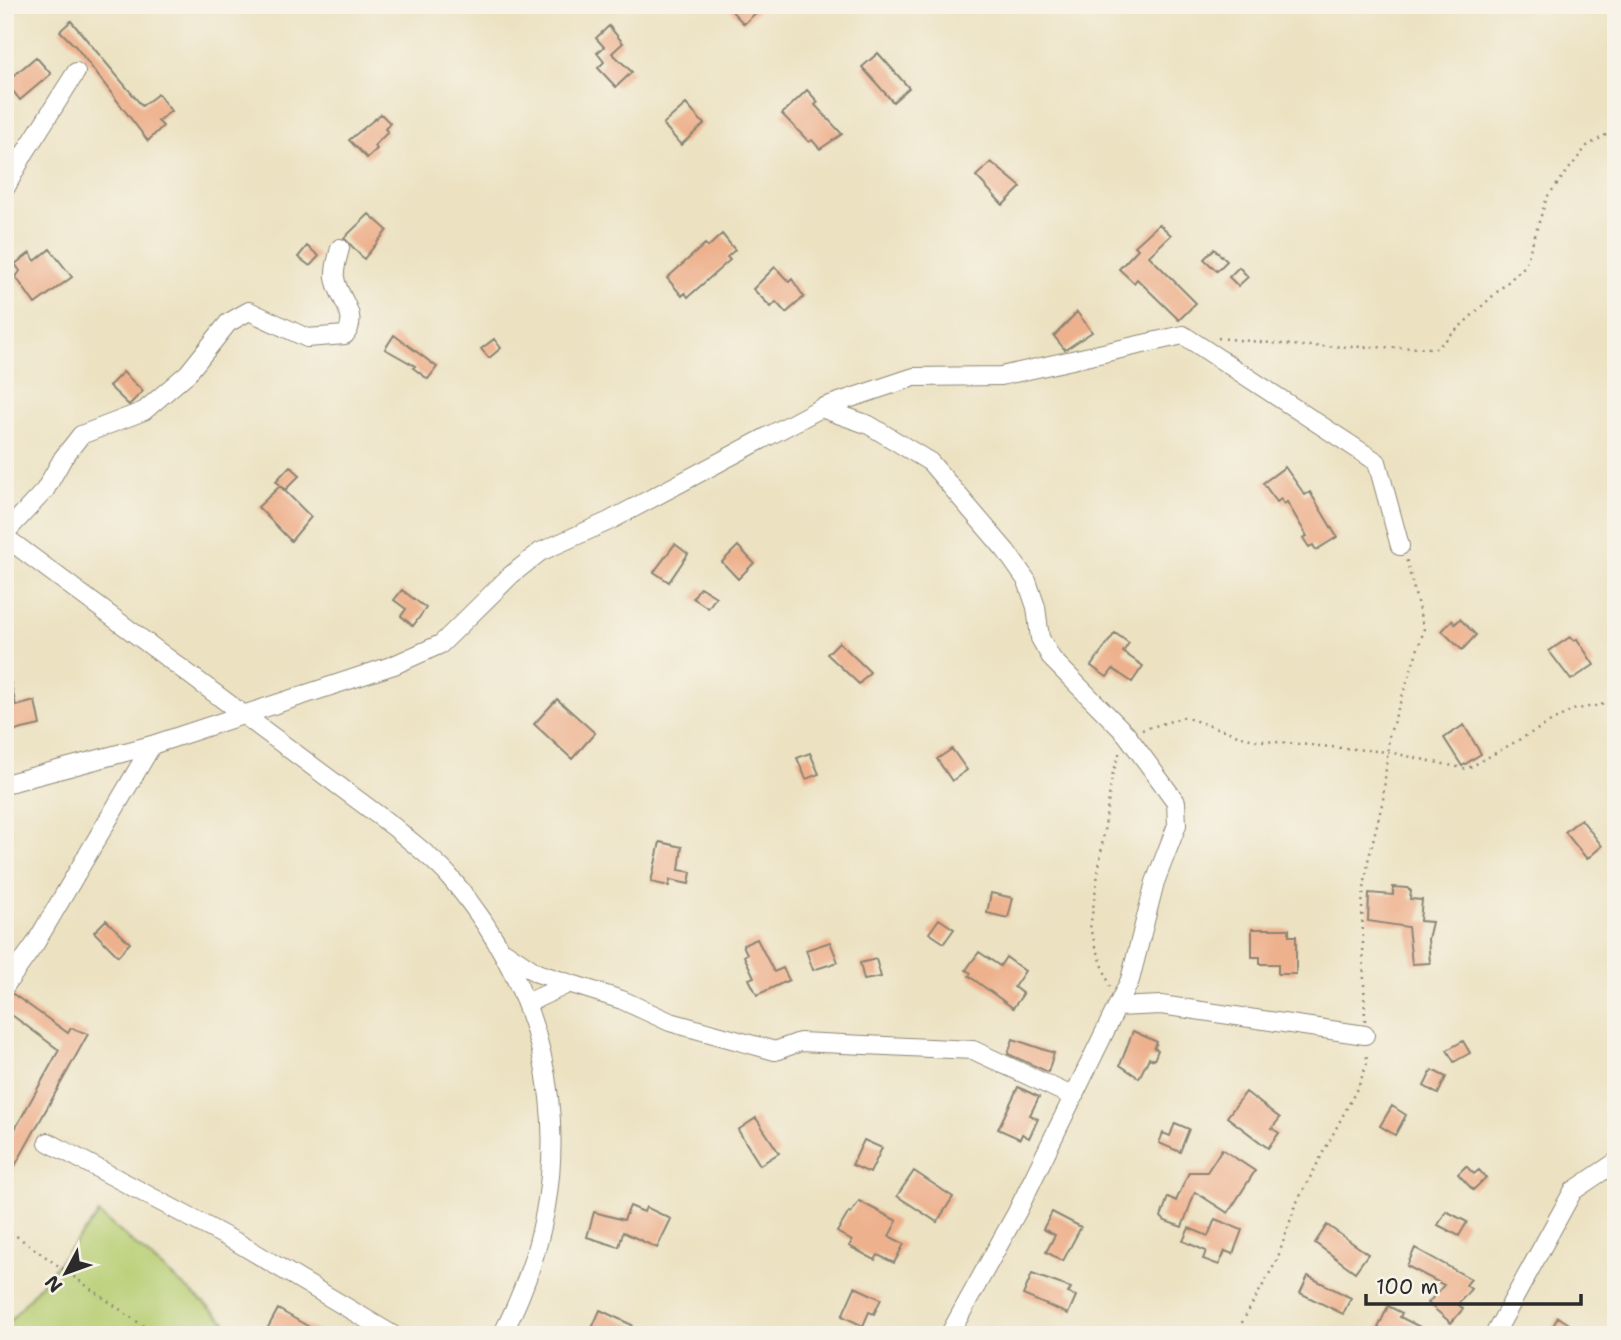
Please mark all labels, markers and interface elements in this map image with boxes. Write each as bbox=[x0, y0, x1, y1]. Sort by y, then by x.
north arrow bbox=[32, 1238, 102, 1308]
scale bar bbox=[1366, 1263, 1581, 1307]
text: N bbox=[39, 1270, 68, 1298]
text: 100 m bbox=[1376, 1273, 1439, 1301]

